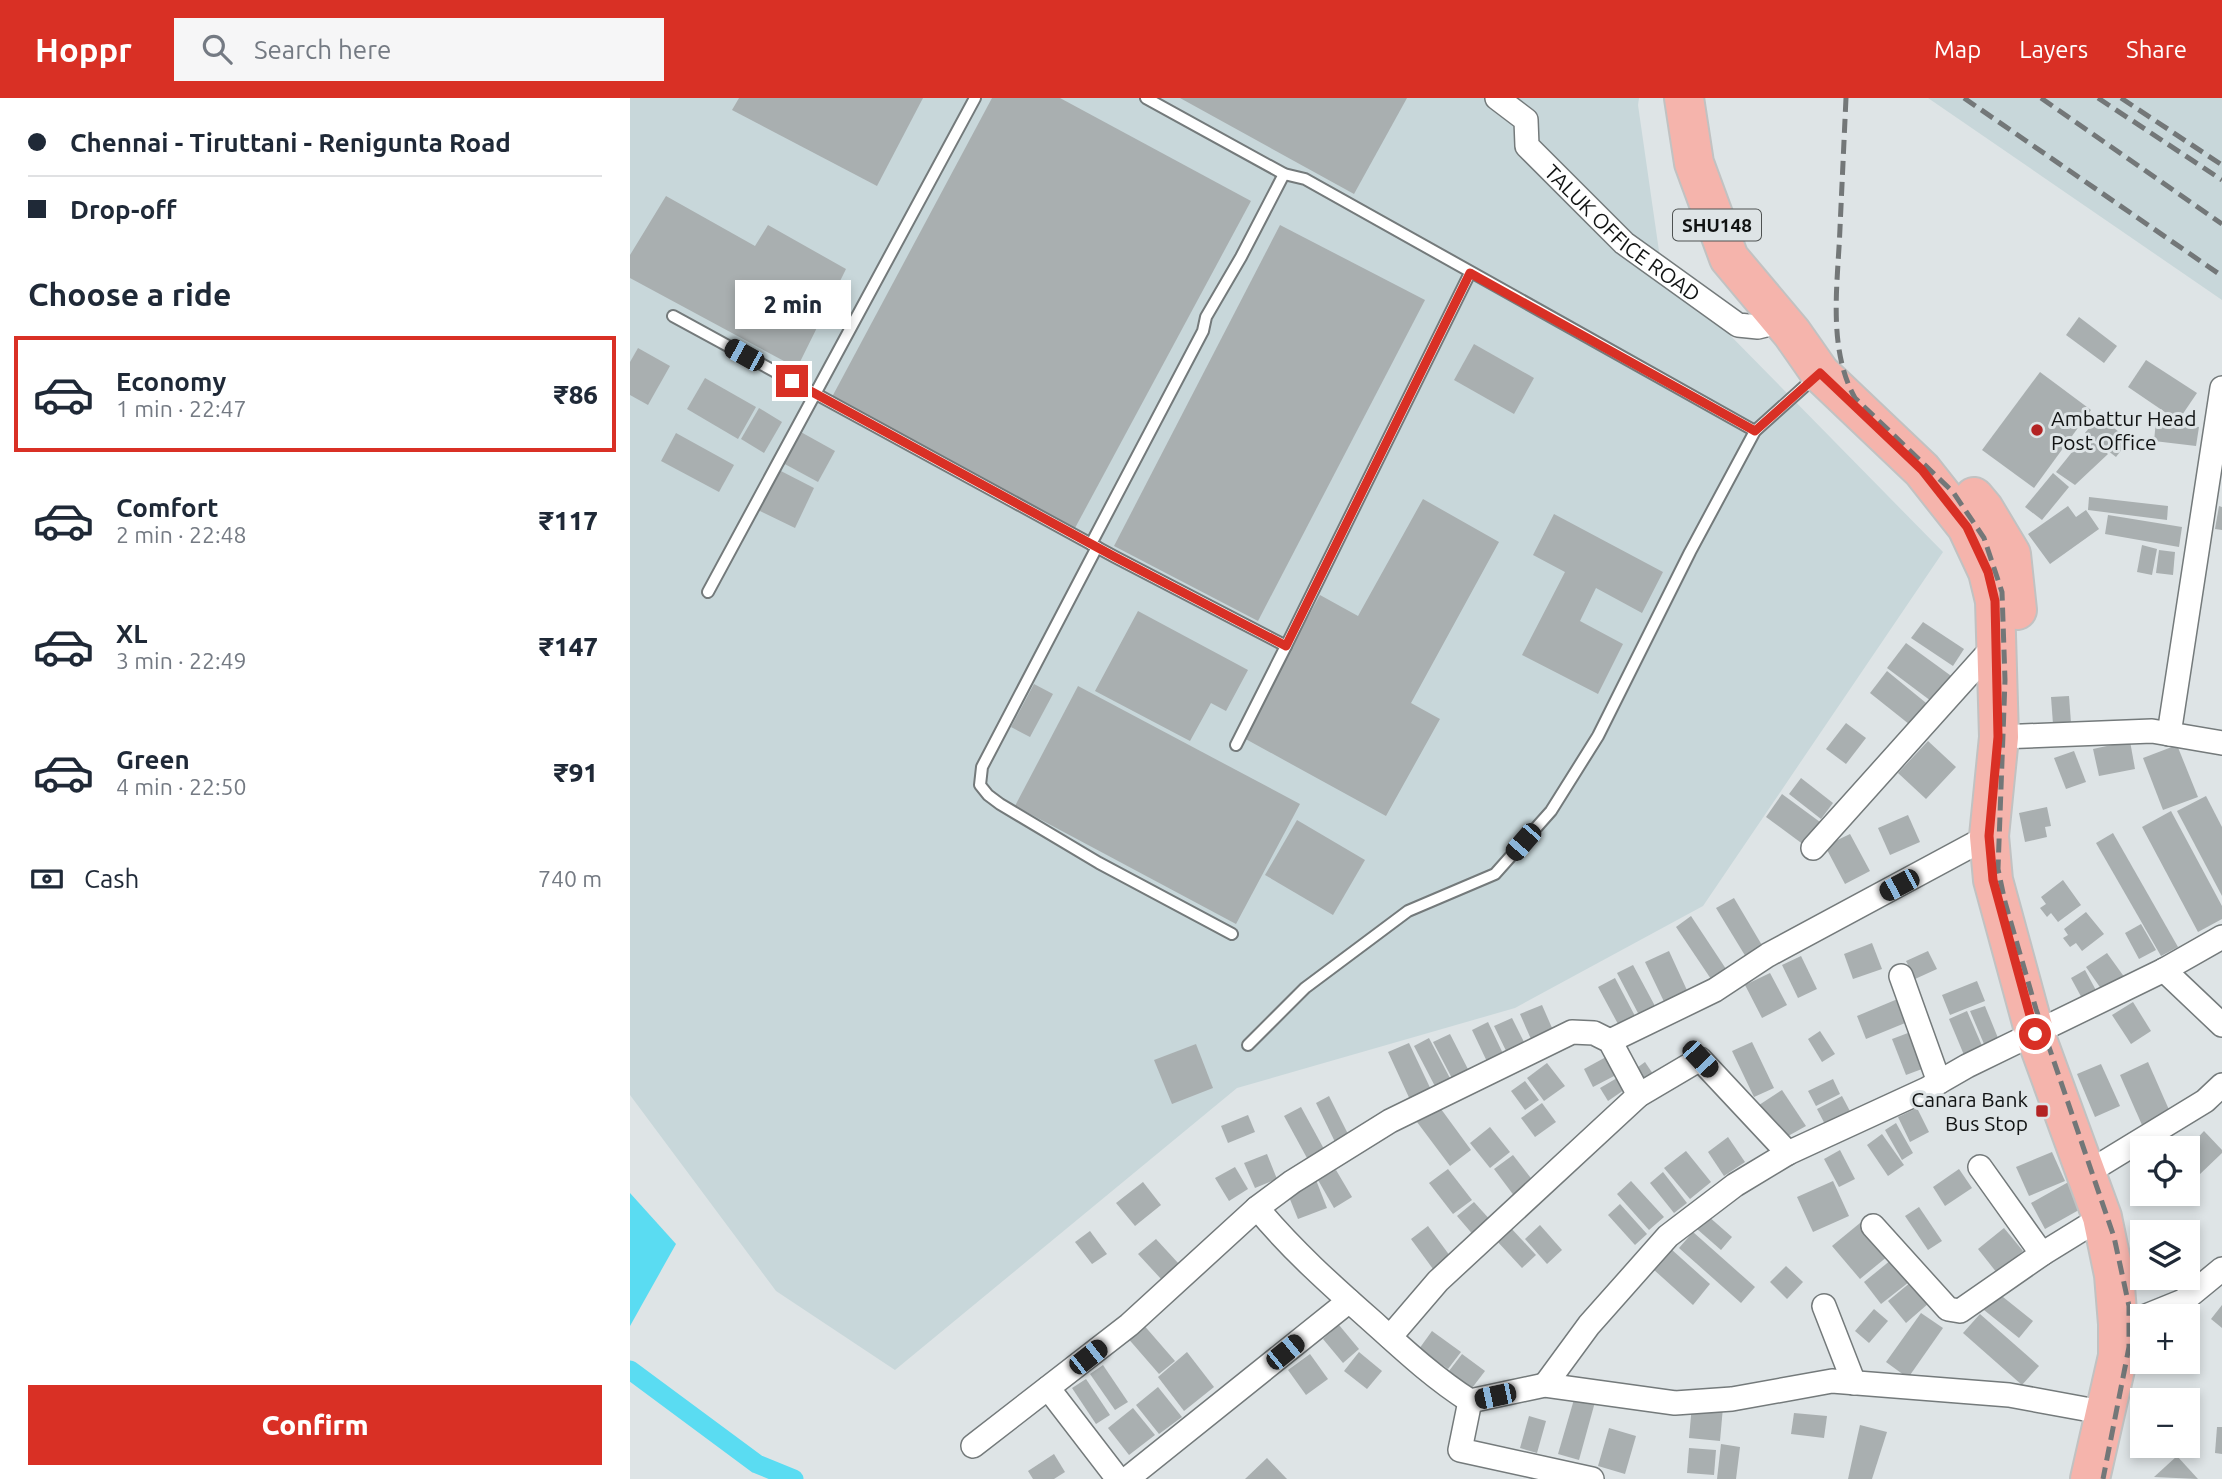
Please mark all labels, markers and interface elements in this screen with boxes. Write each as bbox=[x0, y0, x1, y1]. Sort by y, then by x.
search box bbox=[174, 18, 664, 81]
icon: search bbox=[198, 30, 236, 68]
text: Hoppr bbox=[35, 31, 132, 68]
text: Search here bbox=[254, 35, 391, 64]
text: Map bbox=[1934, 36, 1981, 63]
text: Layers bbox=[2019, 36, 2088, 63]
text: Share bbox=[2126, 36, 2187, 63]
text: Chennai - Tiruttani - Renigunta Road bbox=[70, 128, 511, 157]
street label: TALUK OFFICE ROAD bbox=[1540, 159, 1705, 306]
text: Drop-off bbox=[70, 195, 177, 224]
road number: SHU148 bbox=[1673, 209, 1761, 240]
text: Choose a ride bbox=[28, 276, 231, 312]
callout: 2 min bbox=[734, 280, 850, 328]
text: 2 min bbox=[764, 292, 822, 317]
car bbox=[721, 336, 768, 374]
icon: car bbox=[32, 363, 95, 426]
route end bbox=[776, 365, 808, 397]
text: Economy bbox=[116, 367, 226, 396]
text: ₹86 bbox=[554, 380, 598, 409]
text: 1 min · 22:47 bbox=[116, 396, 247, 421]
place label: Ambattur Head Post Office bbox=[2051, 406, 2196, 454]
marker: Ambattur Head Post Office bbox=[2029, 422, 2045, 438]
icon: car bbox=[32, 489, 95, 552]
text: Comfort bbox=[116, 493, 219, 522]
text: ₹117 bbox=[539, 506, 598, 535]
text: 2 min · 22:48 bbox=[116, 522, 247, 547]
icon: car bbox=[32, 615, 95, 678]
text: XL bbox=[116, 619, 147, 648]
text: ₹147 bbox=[539, 632, 598, 661]
text: 3 min · 22:49 bbox=[116, 648, 247, 673]
icon: car bbox=[32, 741, 95, 804]
text: Green bbox=[116, 745, 190, 774]
text: ₹91 bbox=[554, 758, 598, 787]
text: 4 min · 22:50 bbox=[116, 774, 247, 799]
car bbox=[1502, 819, 1545, 865]
icon: cash bbox=[28, 860, 66, 898]
text: Cash bbox=[84, 864, 139, 893]
text: 740 m bbox=[538, 866, 602, 891]
car bbox=[1876, 866, 1923, 904]
route start bbox=[2019, 1018, 2051, 1050]
car bbox=[1678, 1036, 1723, 1082]
place label: Canara Bank Bus Stop bbox=[1911, 1087, 2028, 1135]
marker: Canara Bank Bus Stop bbox=[2034, 1103, 2050, 1119]
map controls bbox=[2130, 1136, 2200, 1458]
button: locate bbox=[2130, 1136, 2200, 1206]
button: layers bbox=[2130, 1220, 2200, 1290]
button: + bbox=[2130, 1304, 2200, 1374]
car bbox=[1263, 1331, 1308, 1373]
car bbox=[1065, 1336, 1112, 1378]
car bbox=[1473, 1381, 1518, 1411]
button: Confirm bbox=[28, 1385, 602, 1465]
button: − bbox=[2130, 1388, 2200, 1458]

